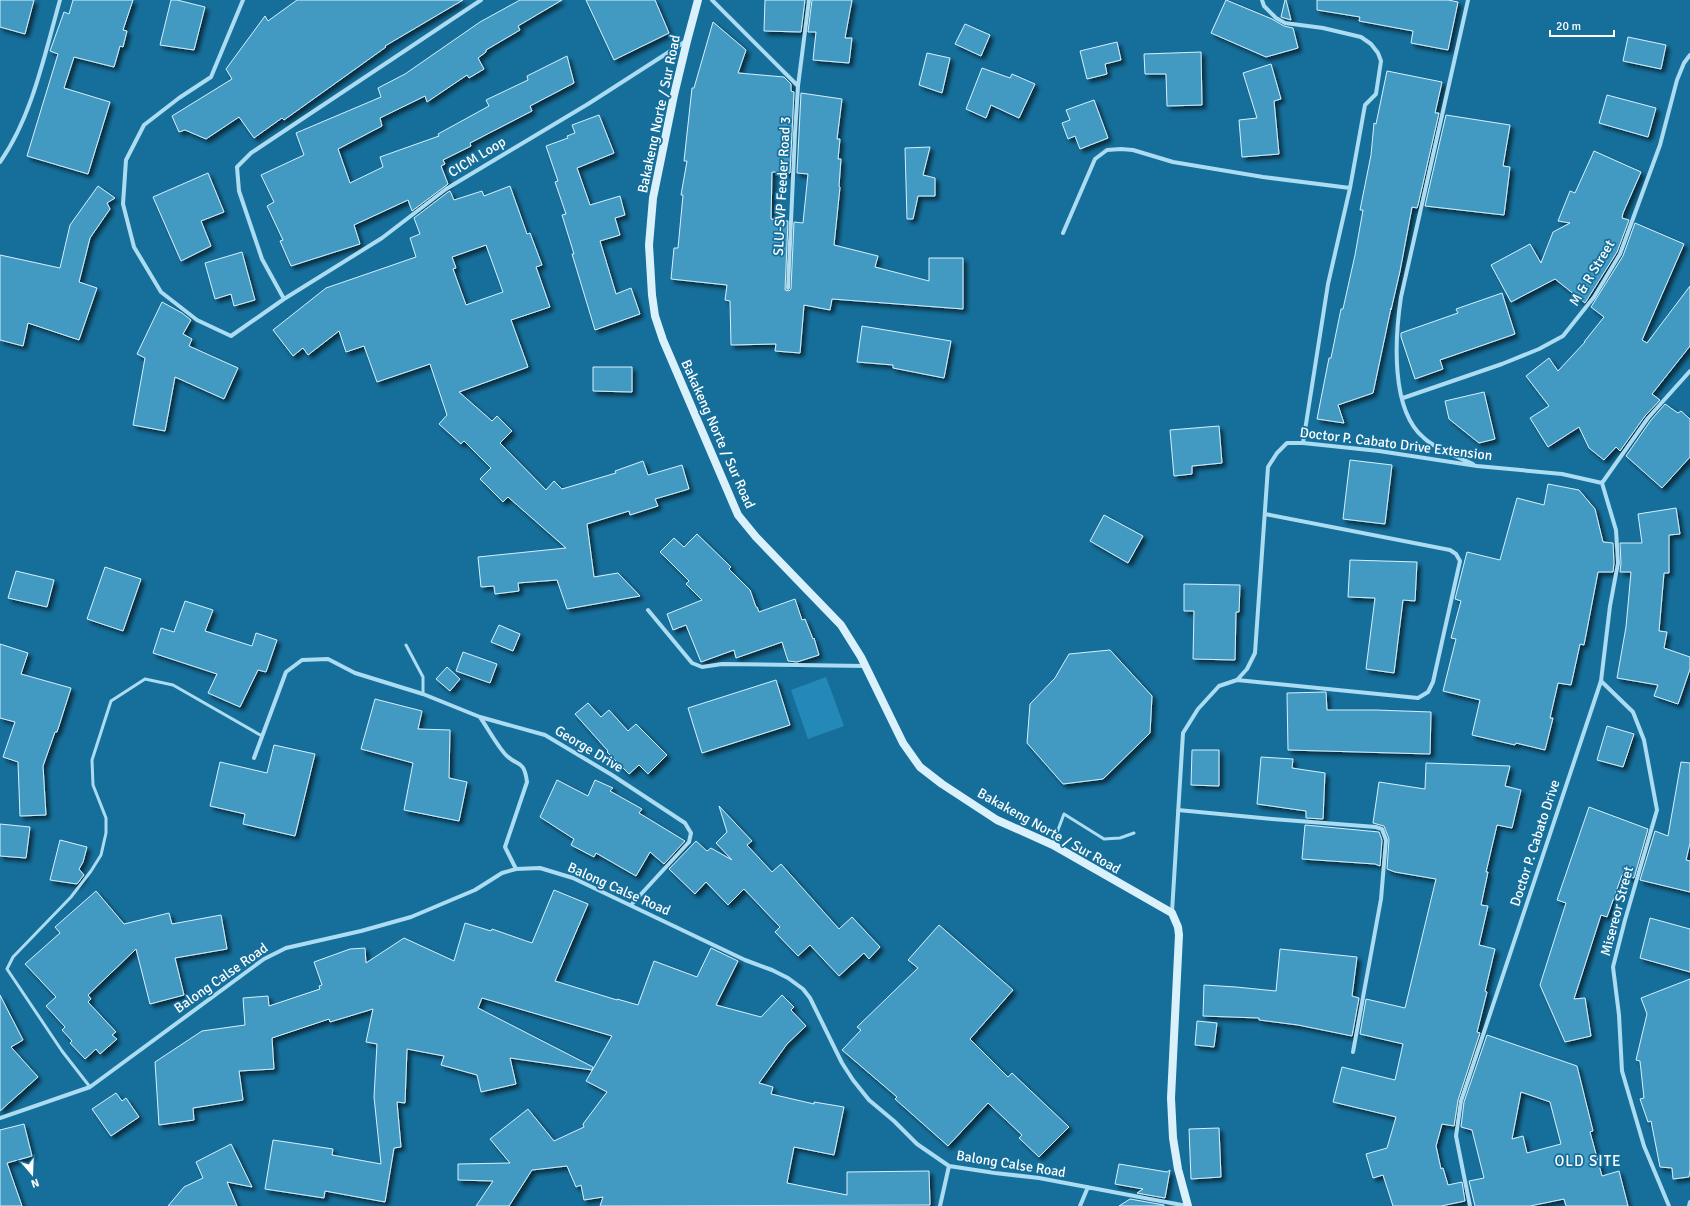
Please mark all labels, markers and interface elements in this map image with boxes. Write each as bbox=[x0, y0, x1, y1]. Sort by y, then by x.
scale bar bbox=[1550, 12, 1614, 38]
text: 20 m bbox=[1556, 19, 1581, 34]
street label: Bakakeng Norte / Sur Road bbox=[634, 33, 684, 195]
street label: SLU-SVP Feeder Road 3 bbox=[770, 116, 794, 256]
street label: CICM Loop bbox=[445, 133, 509, 181]
street label: M & R Street bbox=[1566, 237, 1618, 309]
street label: Bakakeng Norte / Sur Road bbox=[677, 357, 759, 511]
street label: Doctor P. Cabato Drive Extension bbox=[1299, 424, 1493, 464]
street label: George Drive bbox=[552, 722, 626, 776]
street label: Doctor P. Cabato Drive bbox=[1506, 777, 1564, 909]
street label: Bakakeng Norte / Sur Road bbox=[974, 784, 1124, 878]
street label: Balong Calse Road bbox=[565, 859, 673, 919]
street label: Misereor Street bbox=[1597, 864, 1637, 958]
street label: Balong Calse Road bbox=[171, 939, 271, 1017]
street label: Balong Calse Road bbox=[955, 1147, 1067, 1181]
district label: OLD SITE bbox=[1554, 1152, 1622, 1170]
north arrow bbox=[12, 1154, 52, 1194]
text: N bbox=[29, 1176, 41, 1190]

